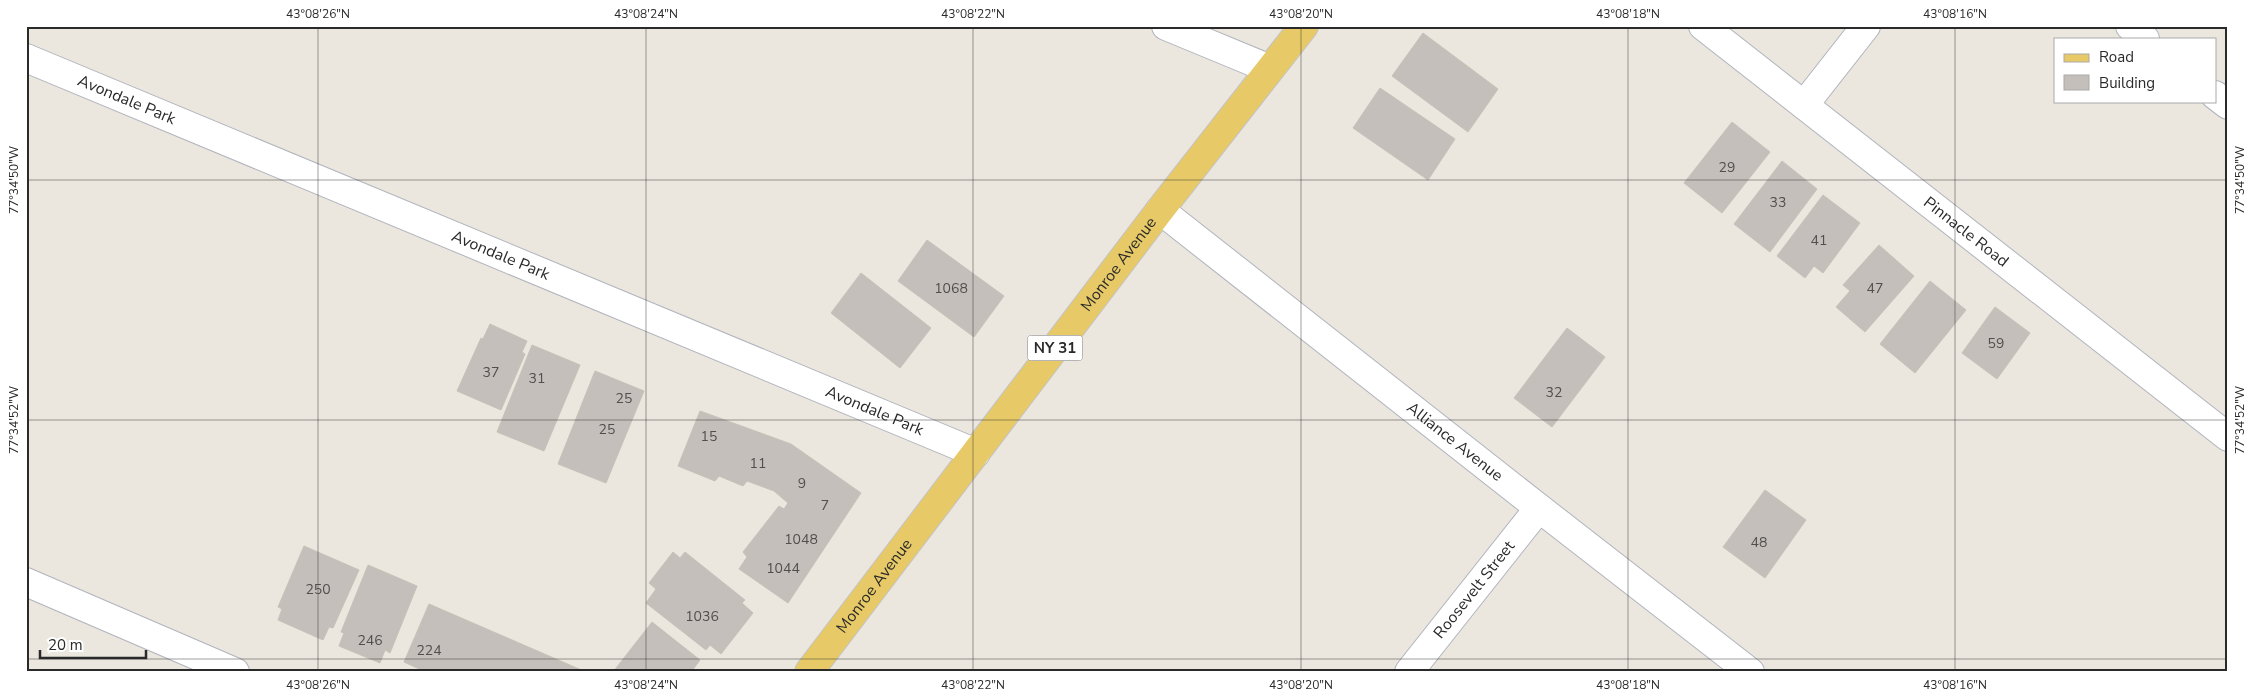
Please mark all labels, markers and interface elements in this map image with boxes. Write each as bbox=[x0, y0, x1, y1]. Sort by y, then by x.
text: 43°08'26"N bbox=[286, 6, 350, 22]
text: 43°08'24"N bbox=[614, 6, 678, 22]
text: 43°08'22"N bbox=[941, 6, 1005, 22]
text: 43°08'20"N bbox=[1269, 6, 1333, 22]
text: 43°08'18"N bbox=[1596, 6, 1660, 22]
text: 43°08'16"N bbox=[1923, 6, 1987, 22]
legend bbox=[2054, 38, 2216, 102]
text: Road bbox=[2099, 47, 2134, 67]
street label: Avondale Park bbox=[74, 70, 180, 130]
text: Building bbox=[2099, 73, 2155, 93]
text: 77°34'50"W bbox=[6, 146, 22, 214]
text: 77°34'50"W bbox=[2232, 146, 2248, 214]
house number: 29 bbox=[1719, 158, 1735, 177]
street label: Pinnacle Road bbox=[1919, 192, 2013, 272]
house number: 33 bbox=[1770, 193, 1786, 212]
street label: Monroe Avenue bbox=[1076, 213, 1162, 316]
street label: Avondale Park bbox=[448, 225, 554, 286]
house number: 41 bbox=[1811, 231, 1827, 250]
house number: 1068 bbox=[934, 279, 968, 298]
house number: 47 bbox=[1867, 279, 1883, 298]
house number: 59 bbox=[1988, 334, 2004, 353]
road number: NY 31 bbox=[1028, 336, 1082, 360]
house number: 37 bbox=[483, 363, 499, 382]
house number: 31 bbox=[529, 369, 545, 388]
street label: Avondale Park bbox=[822, 381, 928, 441]
house number: 32 bbox=[1546, 383, 1562, 402]
text: 77°34'52"W bbox=[6, 386, 22, 454]
text: 77°34'52"W bbox=[2232, 386, 2248, 454]
house number: 25 bbox=[616, 389, 632, 408]
street label: Alliance Avenue bbox=[1402, 397, 1508, 487]
house number: 25 bbox=[599, 420, 615, 439]
house number: 15 bbox=[701, 427, 717, 446]
house number: 11 bbox=[750, 454, 766, 473]
house number: 9 bbox=[798, 474, 806, 493]
house number: 7 bbox=[821, 496, 829, 515]
house number: 1048 bbox=[784, 530, 818, 549]
house number: 48 bbox=[1751, 533, 1767, 552]
street label: Monroe Avenue bbox=[831, 534, 917, 638]
street label: Roosevelt Street bbox=[1429, 536, 1520, 643]
house number: 1044 bbox=[766, 559, 800, 578]
house number: 250 bbox=[305, 580, 331, 599]
house number: 1036 bbox=[685, 607, 719, 626]
scale bar bbox=[40, 628, 146, 660]
house number: 246 bbox=[357, 631, 383, 650]
text: 20 m bbox=[48, 635, 83, 655]
house number: 224 bbox=[416, 641, 442, 660]
text: 43°08'26"N bbox=[286, 677, 350, 693]
text: 43°08'24"N bbox=[614, 677, 678, 693]
text: 43°08'22"N bbox=[941, 677, 1005, 693]
text: 43°08'20"N bbox=[1269, 677, 1333, 693]
text: 43°08'18"N bbox=[1596, 677, 1660, 693]
text: 43°08'16"N bbox=[1923, 677, 1987, 693]

